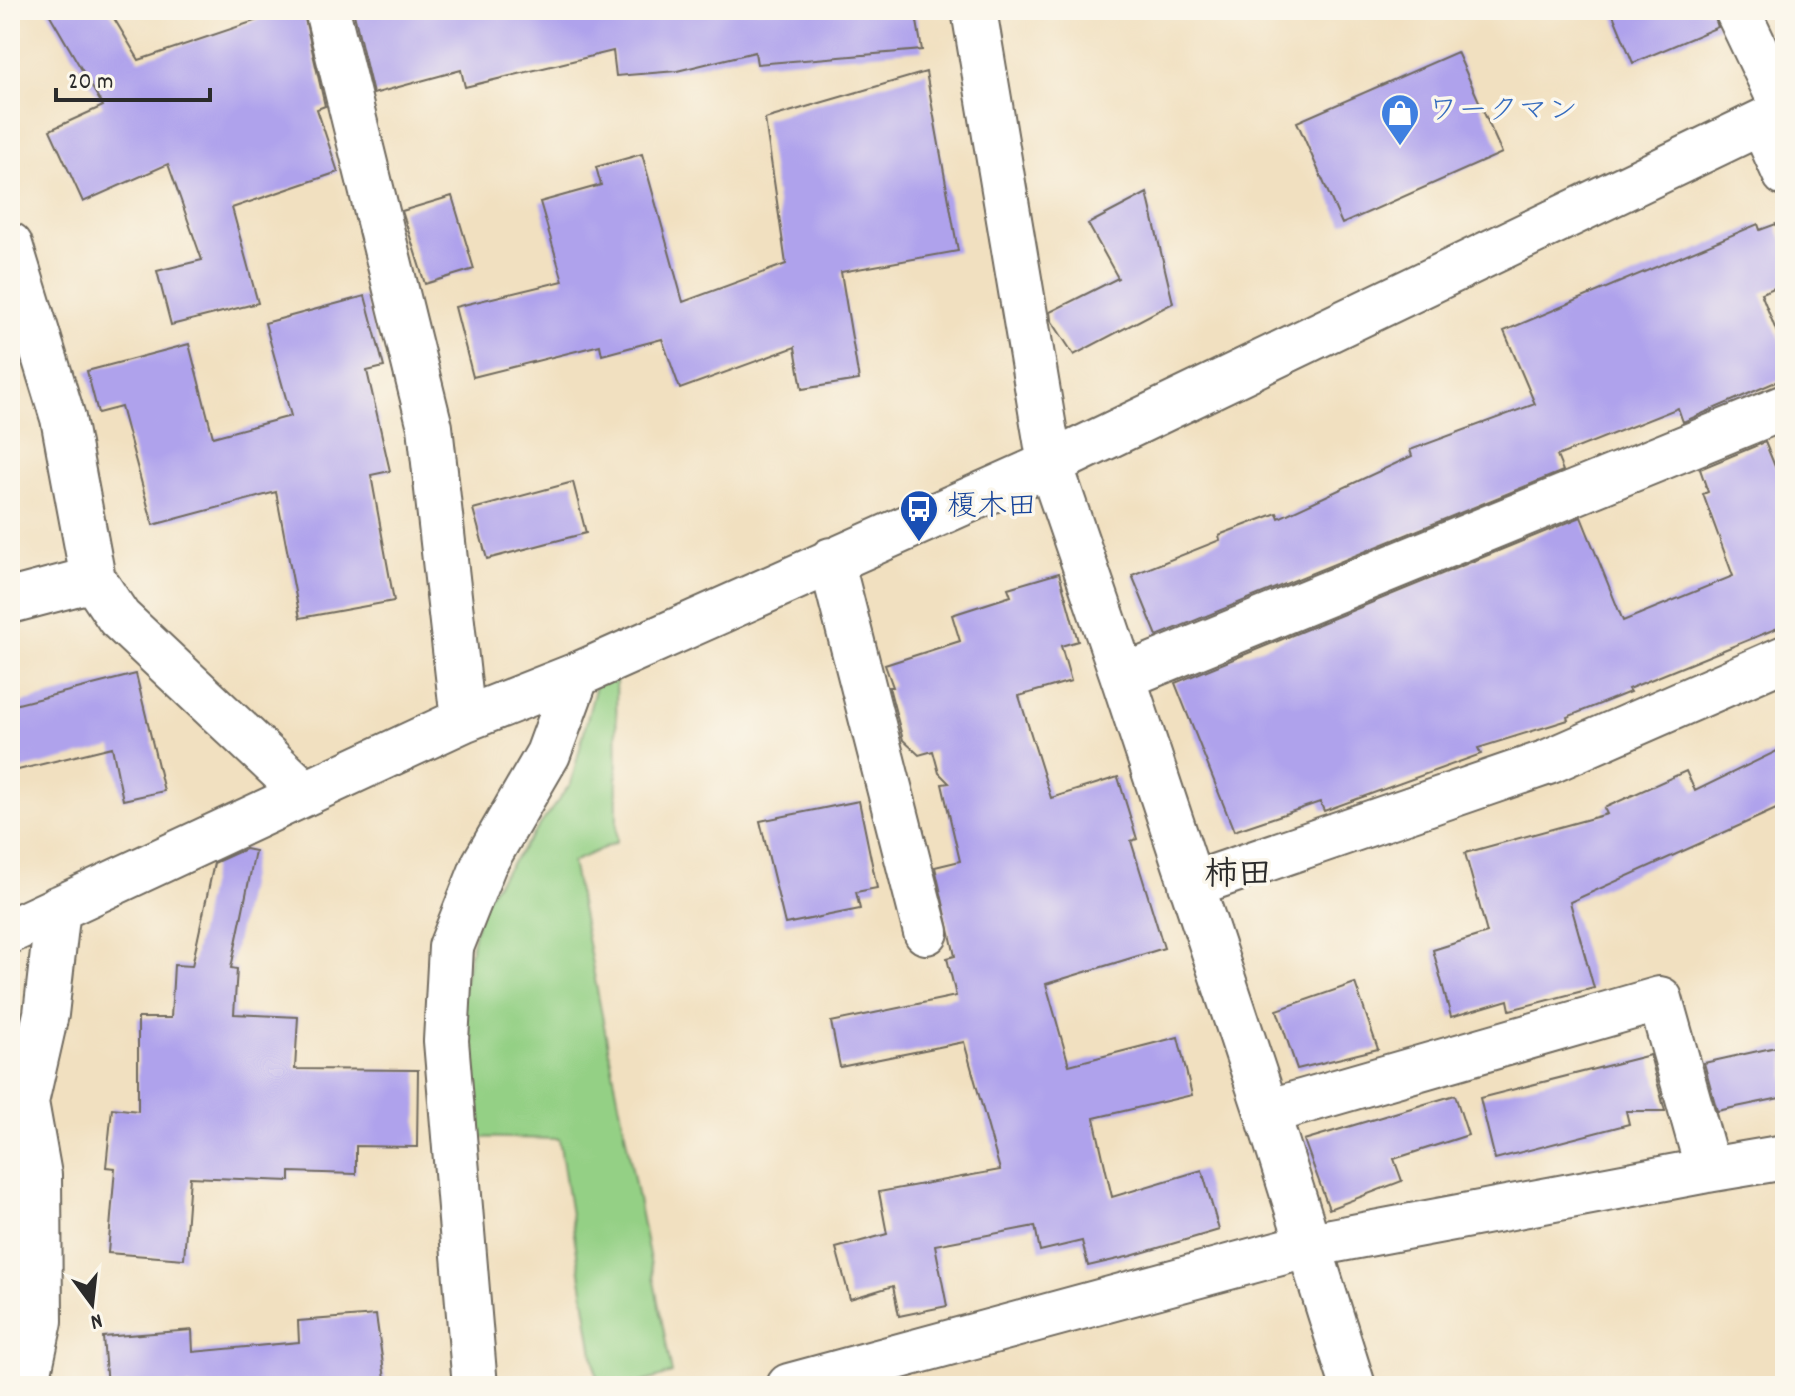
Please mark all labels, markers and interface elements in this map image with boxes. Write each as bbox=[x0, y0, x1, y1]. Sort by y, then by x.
scale bar bbox=[56, 52, 210, 102]
text: 20 m bbox=[68, 66, 114, 100]
shop icon: ワークマン bbox=[1379, 92, 1421, 147]
place label: ワークマン bbox=[1428, 92, 1578, 135]
bus stop icon: 榎木田 bbox=[898, 488, 940, 543]
place label: 榎木田 bbox=[947, 488, 1037, 531]
district label: 柿田 bbox=[1204, 853, 1272, 902]
north arrow bbox=[52, 1264, 132, 1344]
text: N bbox=[87, 1304, 106, 1336]

